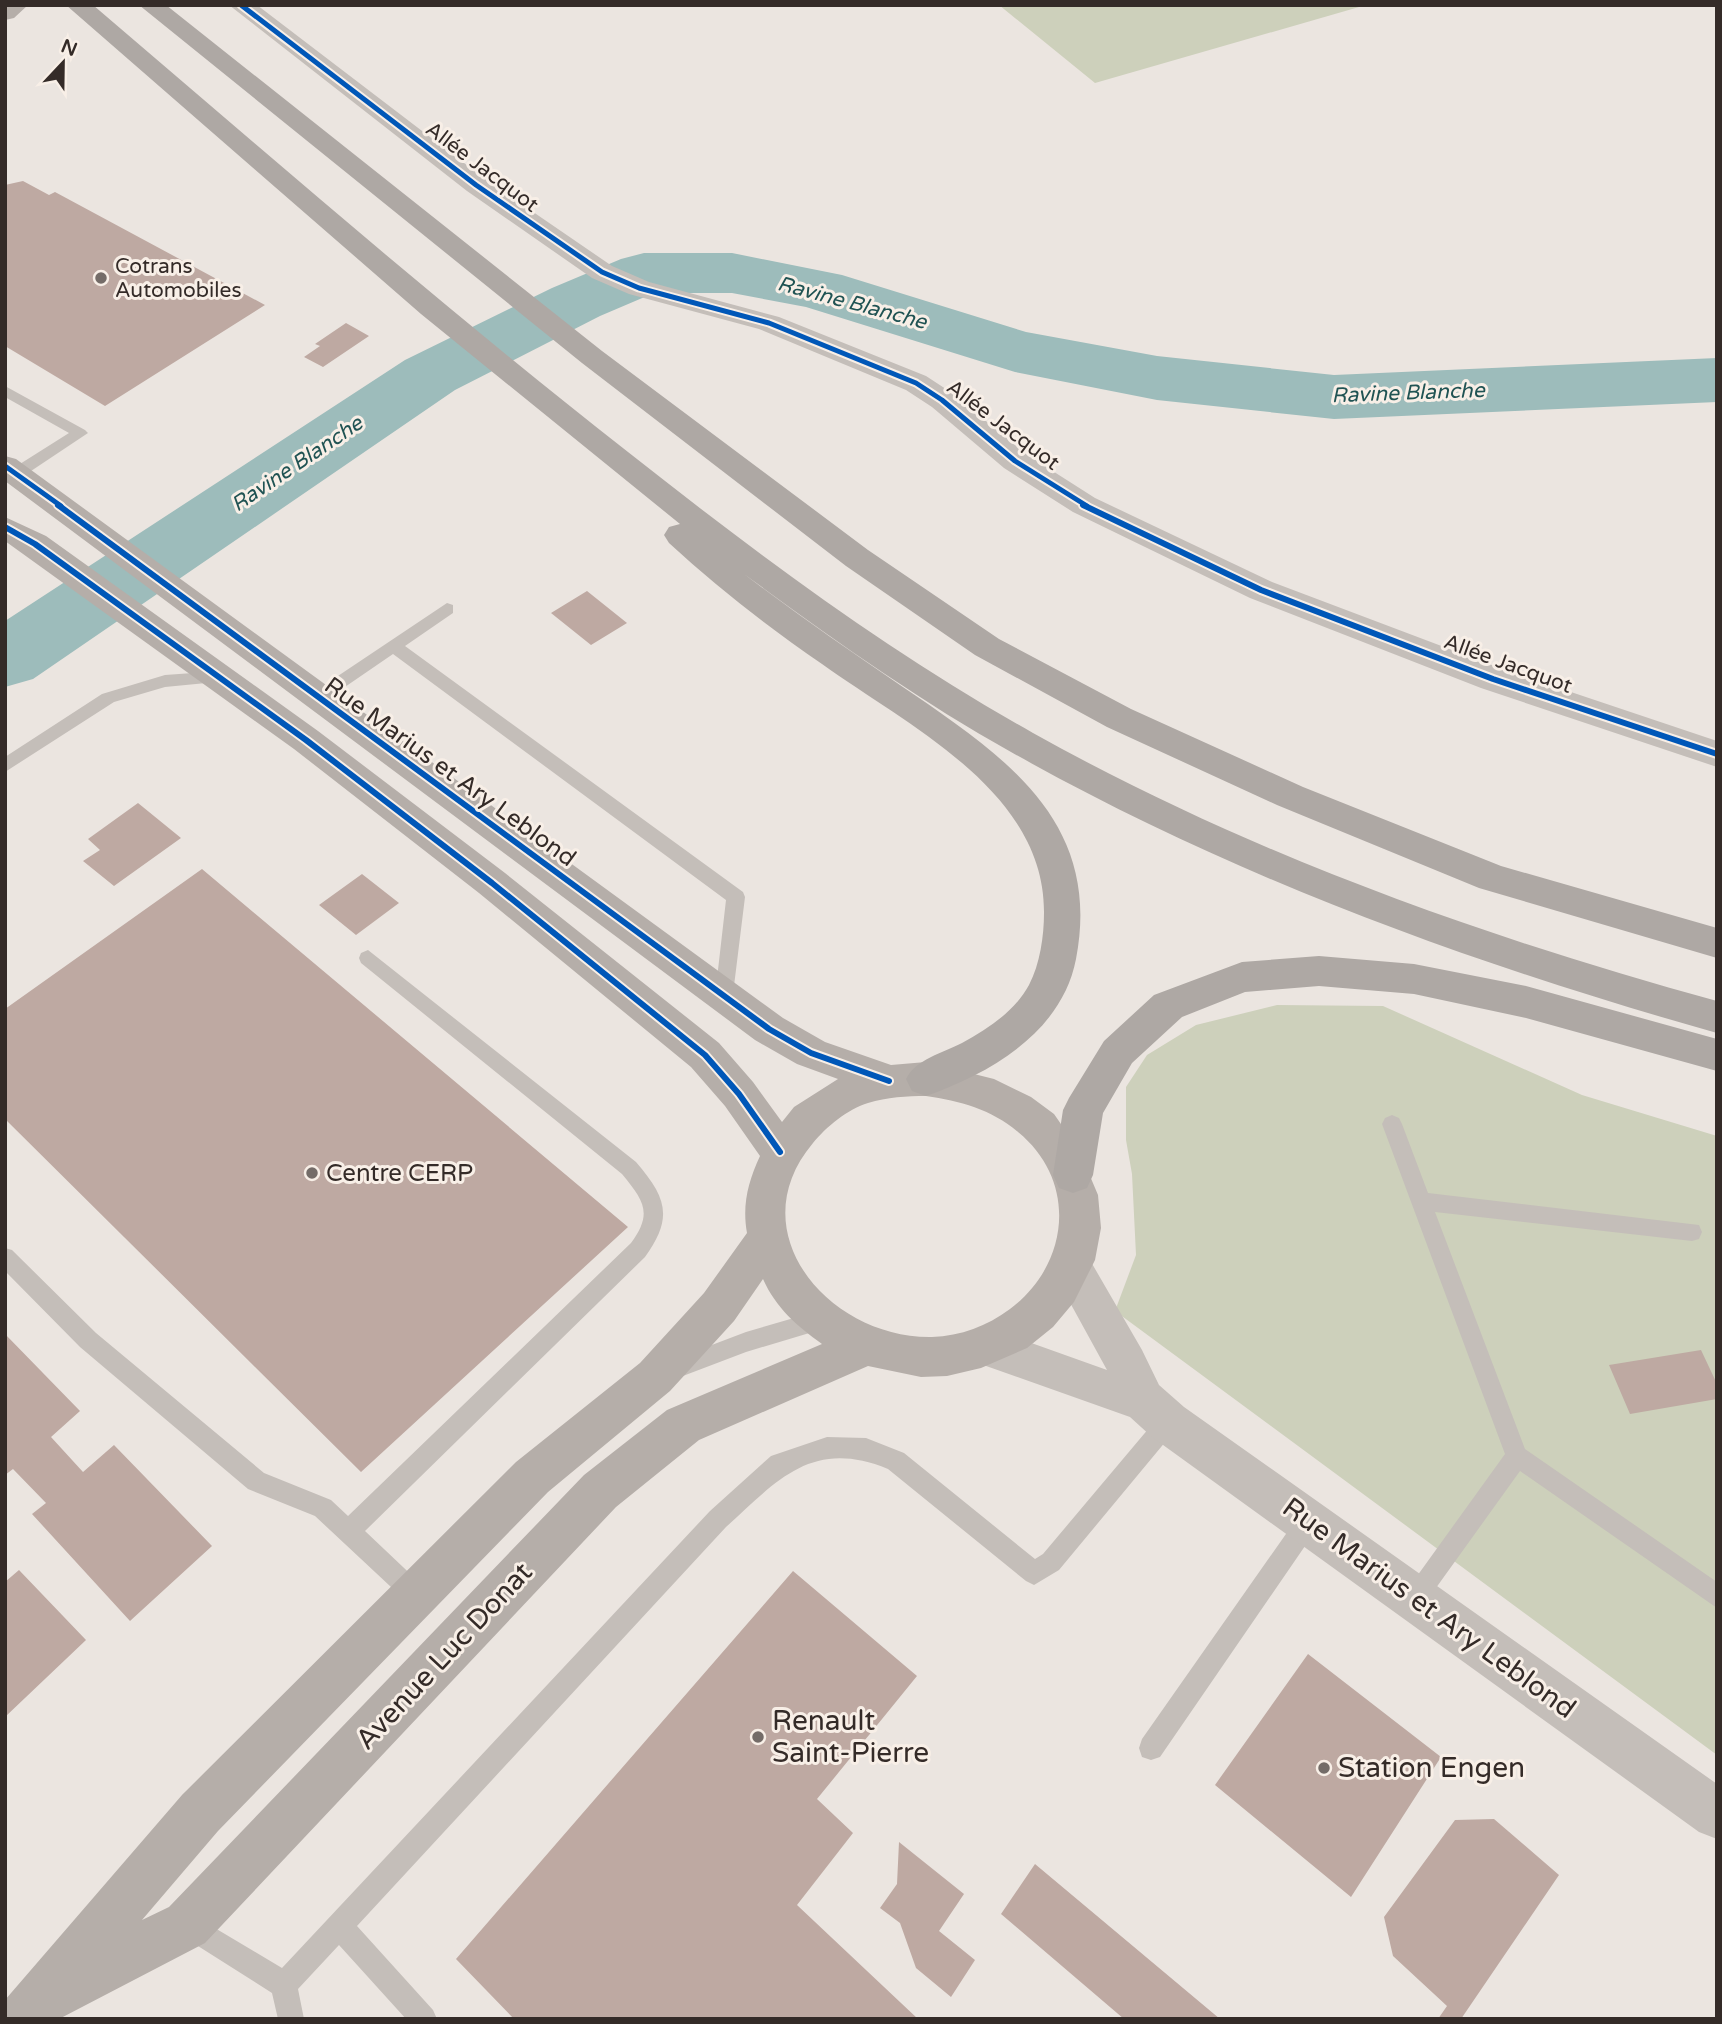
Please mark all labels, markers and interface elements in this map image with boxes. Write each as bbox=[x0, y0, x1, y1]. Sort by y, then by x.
north arrow bbox=[28, 28, 98, 98]
text: N bbox=[58, 35, 80, 61]
street label: Allée Jacquot bbox=[421, 116, 543, 218]
place label: Cotrans Automobiles bbox=[115, 254, 242, 303]
marker: Cotrans Automobiles bbox=[93, 270, 109, 286]
water label: Ravine Blanche bbox=[775, 271, 930, 335]
street label: Allée Jacquot bbox=[942, 374, 1064, 476]
water label: Ravine Blanche bbox=[1331, 378, 1486, 408]
water label: Ravine Blanche bbox=[227, 410, 368, 517]
street label: Allée Jacquot bbox=[1440, 629, 1576, 699]
street label: Rue Marius et Ary Leblond bbox=[319, 671, 581, 873]
place label: Centre CERP bbox=[326, 1159, 473, 1188]
marker: Centre CERP bbox=[304, 1165, 320, 1181]
street label: Rue Marius et Ary Leblond bbox=[1276, 1490, 1582, 1726]
street label: Avenue Luc Donat bbox=[349, 1555, 540, 1757]
place label: Renault Saint-Pierre bbox=[772, 1704, 929, 1770]
marker: Renault Saint-Pierre bbox=[750, 1729, 766, 1745]
place label: Station Engen bbox=[1338, 1751, 1525, 1785]
marker: Station Engen bbox=[1316, 1760, 1332, 1776]

